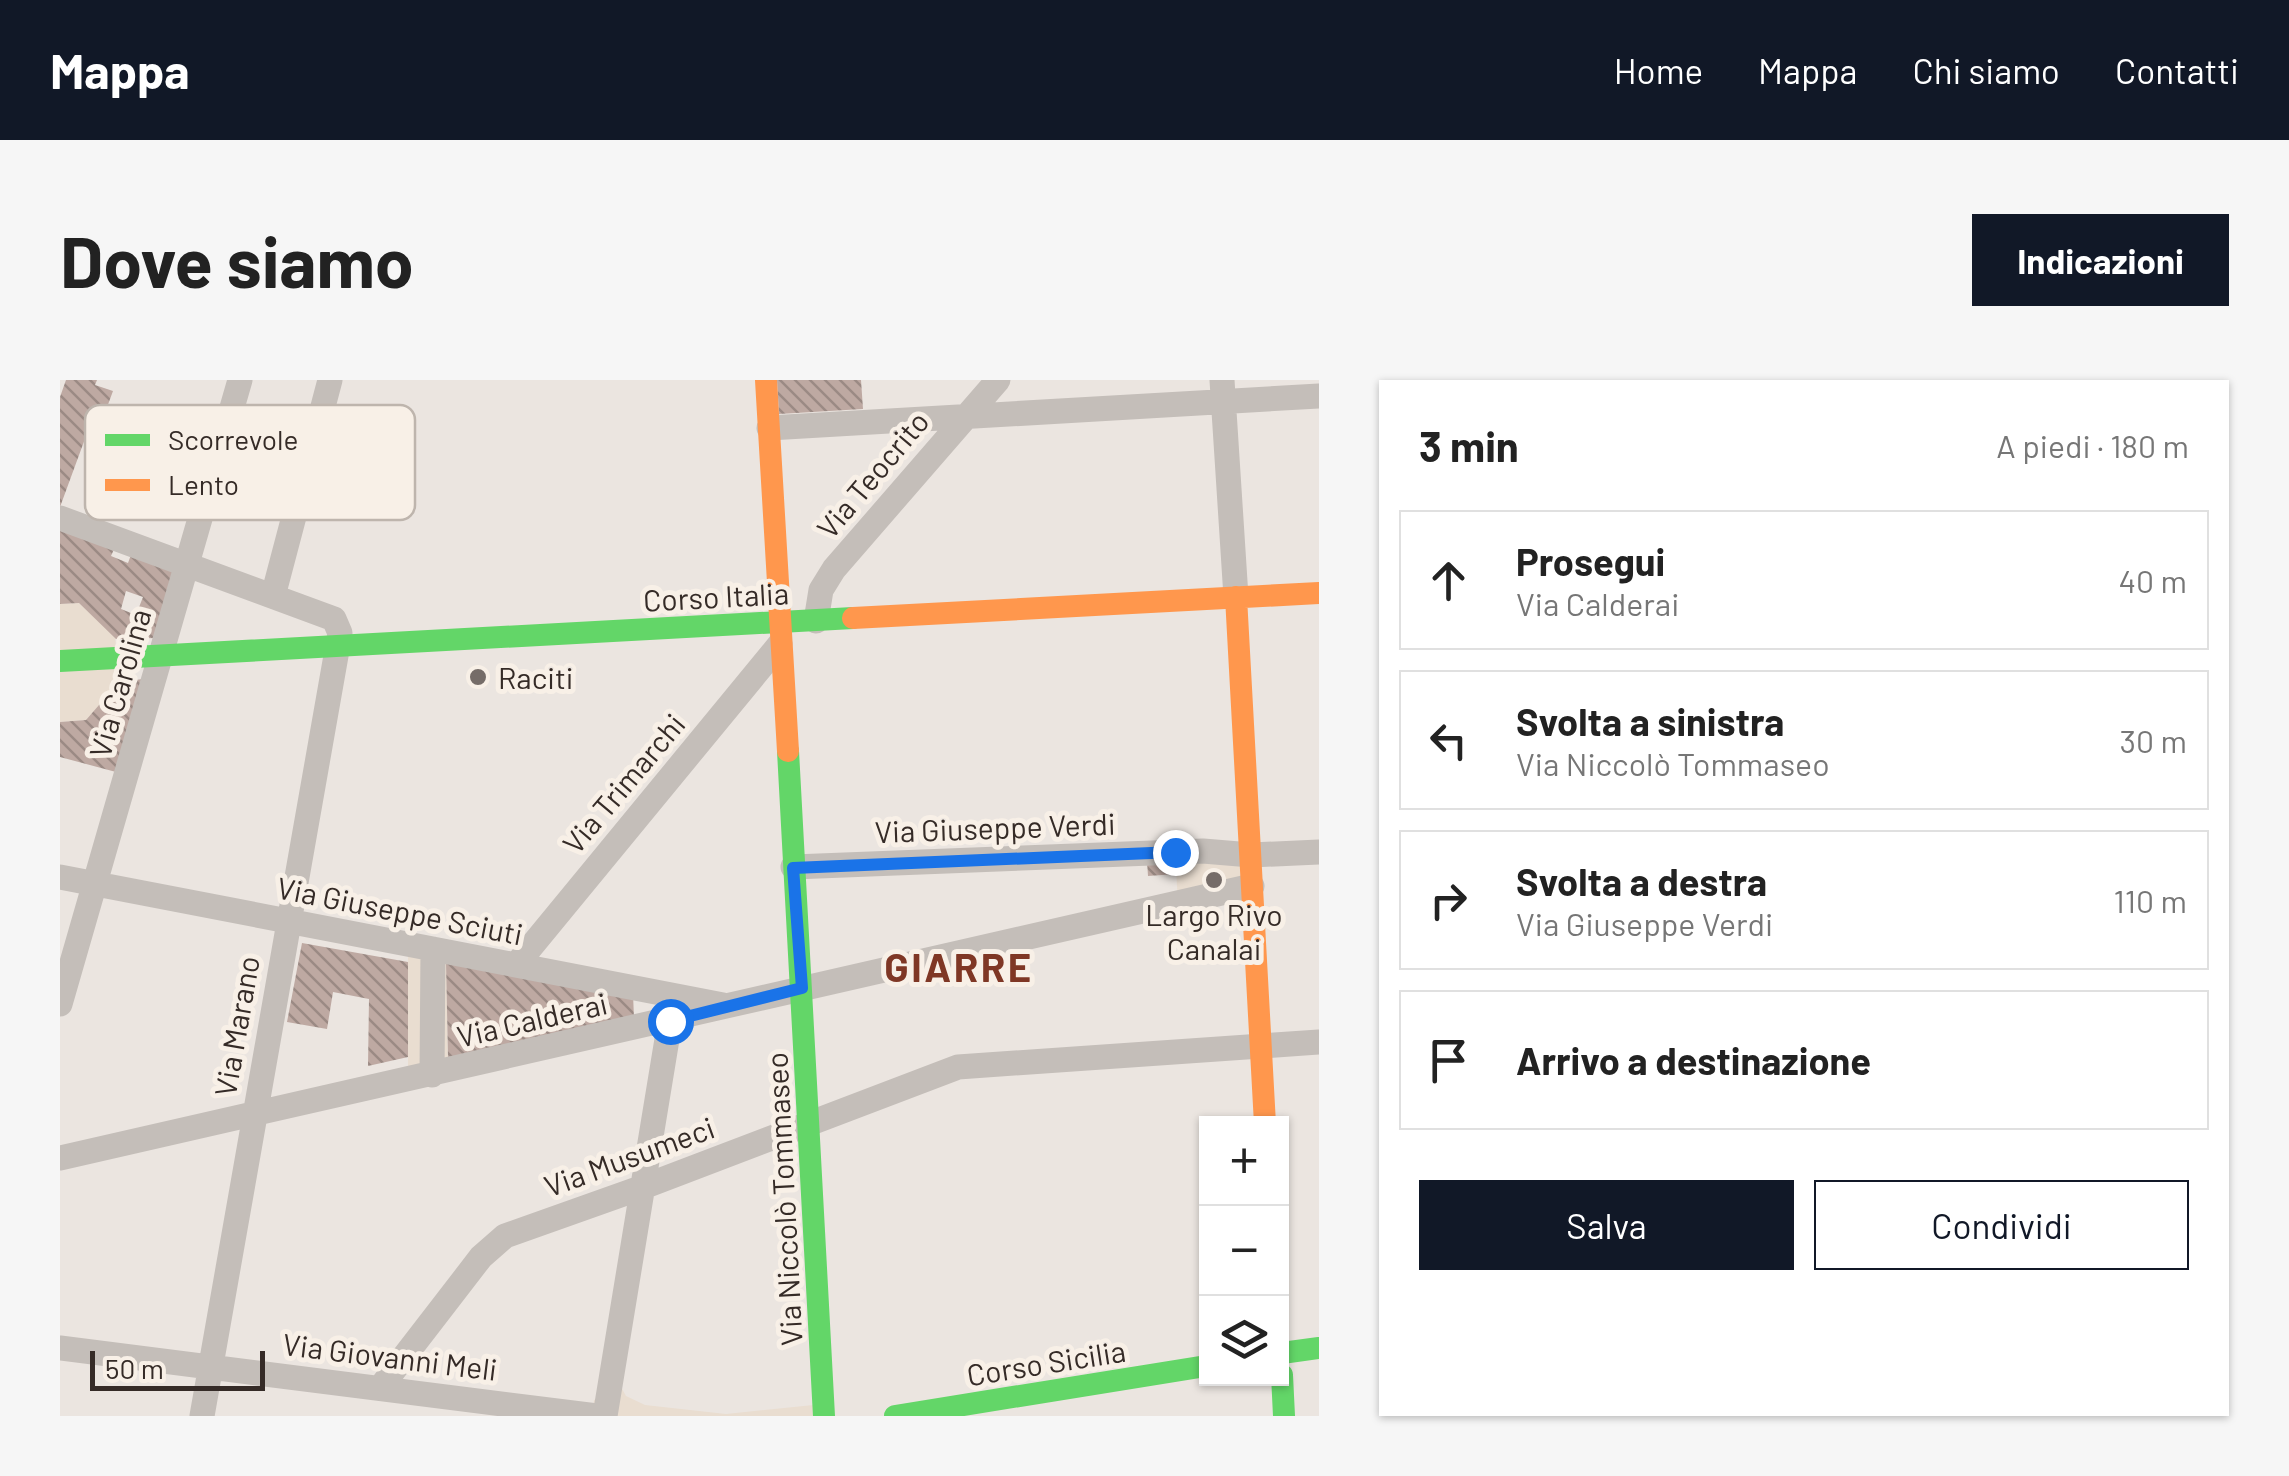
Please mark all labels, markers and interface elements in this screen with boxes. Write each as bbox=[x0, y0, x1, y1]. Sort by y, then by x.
text: Mappa bbox=[50, 41, 190, 99]
text: Home bbox=[1614, 49, 1703, 91]
text: Mappa bbox=[1758, 49, 1857, 91]
text: Chi siamo bbox=[1912, 49, 2060, 91]
text: Contatti bbox=[2115, 49, 2239, 91]
button: Indicazioni bbox=[1972, 214, 2229, 306]
text: Dove siamo bbox=[60, 218, 414, 302]
street label: Via Teocrito bbox=[808, 403, 936, 545]
legend bbox=[85, 405, 415, 520]
text: 3 min bbox=[1419, 420, 1519, 470]
text: Scorrevole bbox=[168, 422, 298, 456]
text: A piedi · 180 m bbox=[1996, 426, 2189, 464]
text: Lento bbox=[168, 467, 239, 501]
text: Prosegui bbox=[1516, 538, 1665, 584]
icon: ahead bbox=[1421, 553, 1476, 608]
text: 40 m bbox=[2118, 561, 2187, 599]
street label: Corso Italia bbox=[642, 574, 790, 618]
text: Via Calderai bbox=[1516, 584, 1679, 622]
street label: Via Carolina bbox=[81, 604, 157, 762]
place label: Raciti bbox=[498, 659, 574, 695]
marker: Raciti bbox=[467, 666, 489, 688]
text: Svolta a sinistra bbox=[1516, 698, 1784, 744]
street label: Via Trimarchi bbox=[554, 706, 692, 860]
icon: left bbox=[1421, 713, 1476, 768]
text: 30 m bbox=[2120, 721, 2187, 759]
text: Via Niccolò Tommaseo bbox=[1516, 744, 1830, 782]
street label: Via Giuseppe Verdi bbox=[874, 805, 1116, 849]
route end bbox=[1153, 830, 1199, 876]
text: Svolta a destra bbox=[1516, 858, 1767, 904]
street label: Via Giuseppe Sciuti bbox=[274, 869, 526, 951]
marker: Largo Rivo Canalai bbox=[1203, 869, 1225, 891]
icon: right bbox=[1421, 873, 1476, 928]
text: 110 m bbox=[2114, 881, 2187, 919]
place label: Largo Rivo Canalai bbox=[1145, 896, 1283, 966]
text: Via Giuseppe Verdi bbox=[1516, 904, 1773, 942]
district label: GIARRE bbox=[884, 942, 1034, 990]
street label: Via Marano bbox=[206, 953, 266, 1099]
street label: Via Calderai bbox=[453, 984, 611, 1054]
route start bbox=[648, 999, 694, 1045]
icon: arrive bbox=[1421, 1033, 1476, 1088]
text: Arrivo a destinazione bbox=[1516, 1037, 1871, 1083]
street label: Via Niccolò Tommaseo bbox=[757, 1051, 809, 1347]
street label: Via Musumeci bbox=[539, 1109, 719, 1203]
map controls bbox=[1199, 1116, 1289, 1386]
button: + bbox=[1199, 1116, 1289, 1206]
button: Salva bbox=[1419, 1180, 1794, 1270]
button: Condividi bbox=[1814, 1180, 2189, 1270]
button: − bbox=[1199, 1206, 1289, 1296]
button: layers bbox=[1199, 1296, 1289, 1386]
street label: Via Giovanni Meli bbox=[281, 1325, 499, 1387]
street label: Corso Sicilia bbox=[964, 1332, 1128, 1392]
scale bar bbox=[90, 1346, 265, 1390]
text: 50 m bbox=[105, 1351, 164, 1385]

